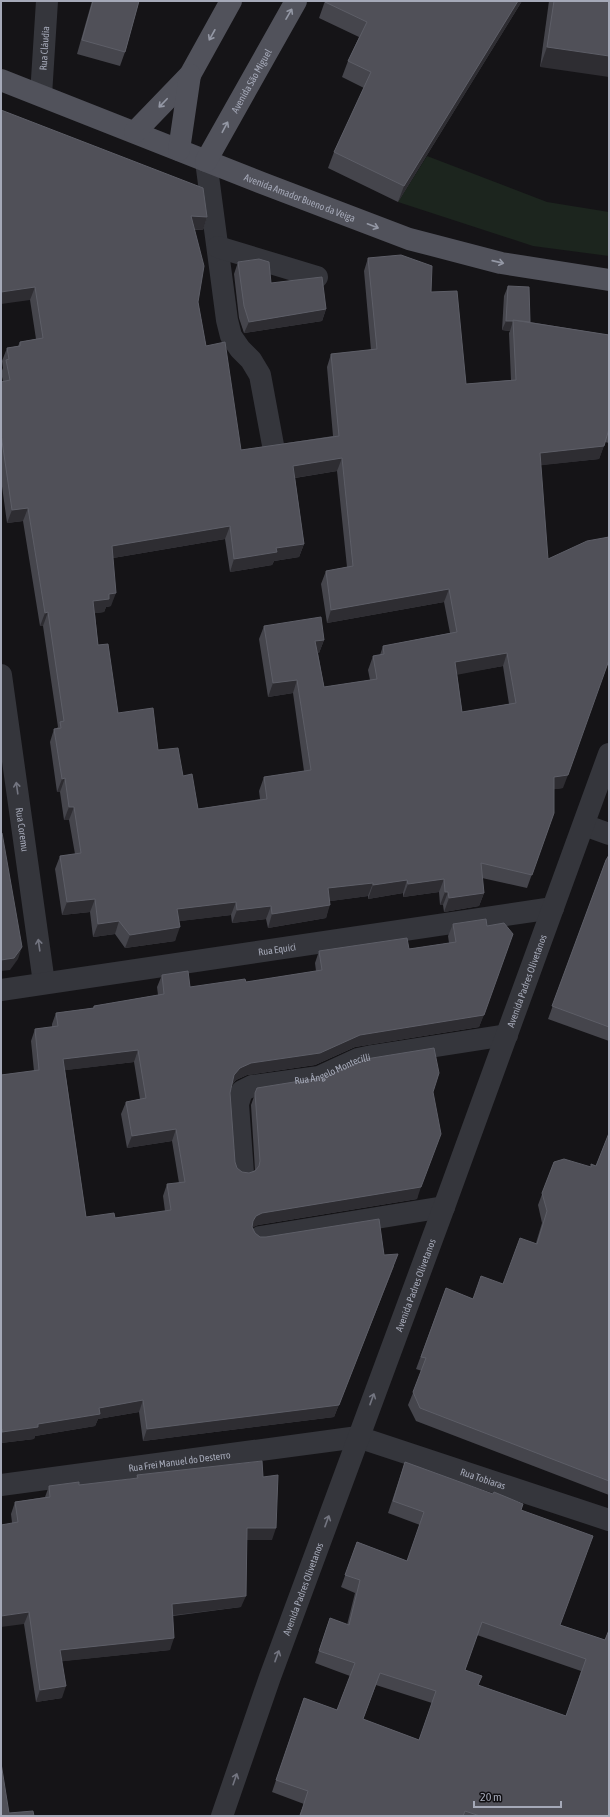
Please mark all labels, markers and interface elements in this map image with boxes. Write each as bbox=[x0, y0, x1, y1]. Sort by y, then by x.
one-way arrow bbox=[285, 8, 293, 20]
street label: Rua Cláudia bbox=[37, 25, 51, 71]
one-way arrow bbox=[208, 29, 216, 41]
street label: Avenida São Miguel bbox=[229, 47, 274, 115]
one-way arrow bbox=[158, 98, 168, 108]
one-way arrow bbox=[221, 121, 229, 133]
street label: Avenida Amador Bueno da Veiga bbox=[243, 171, 357, 224]
one-way arrow bbox=[367, 222, 379, 230]
one-way arrow bbox=[491, 259, 504, 267]
one-way arrow bbox=[13, 782, 21, 795]
street label: Rua Coremu bbox=[14, 807, 31, 853]
street label: Avenida Padres Olivetanos bbox=[504, 932, 548, 1029]
one-way arrow bbox=[35, 939, 42, 952]
street label: Rua Equici bbox=[257, 941, 297, 957]
street label: Rua Ângelo Montecilli bbox=[294, 1051, 371, 1086]
street label: Avenida Padres Olivetanos bbox=[393, 1237, 437, 1333]
one-way arrow bbox=[369, 1394, 377, 1406]
street label: Rua Frei Manuel do Desterro bbox=[128, 1449, 231, 1473]
street label: Rua Tobiaras bbox=[459, 1466, 508, 1491]
one-way arrow bbox=[324, 1516, 332, 1528]
street label: Avenida Padres Olivetanos bbox=[280, 1541, 325, 1637]
one-way arrow bbox=[274, 1651, 282, 1663]
one-way arrow bbox=[232, 1773, 239, 1786]
scale bar bbox=[474, 1783, 561, 1809]
text: 20 m bbox=[480, 1790, 502, 1804]

